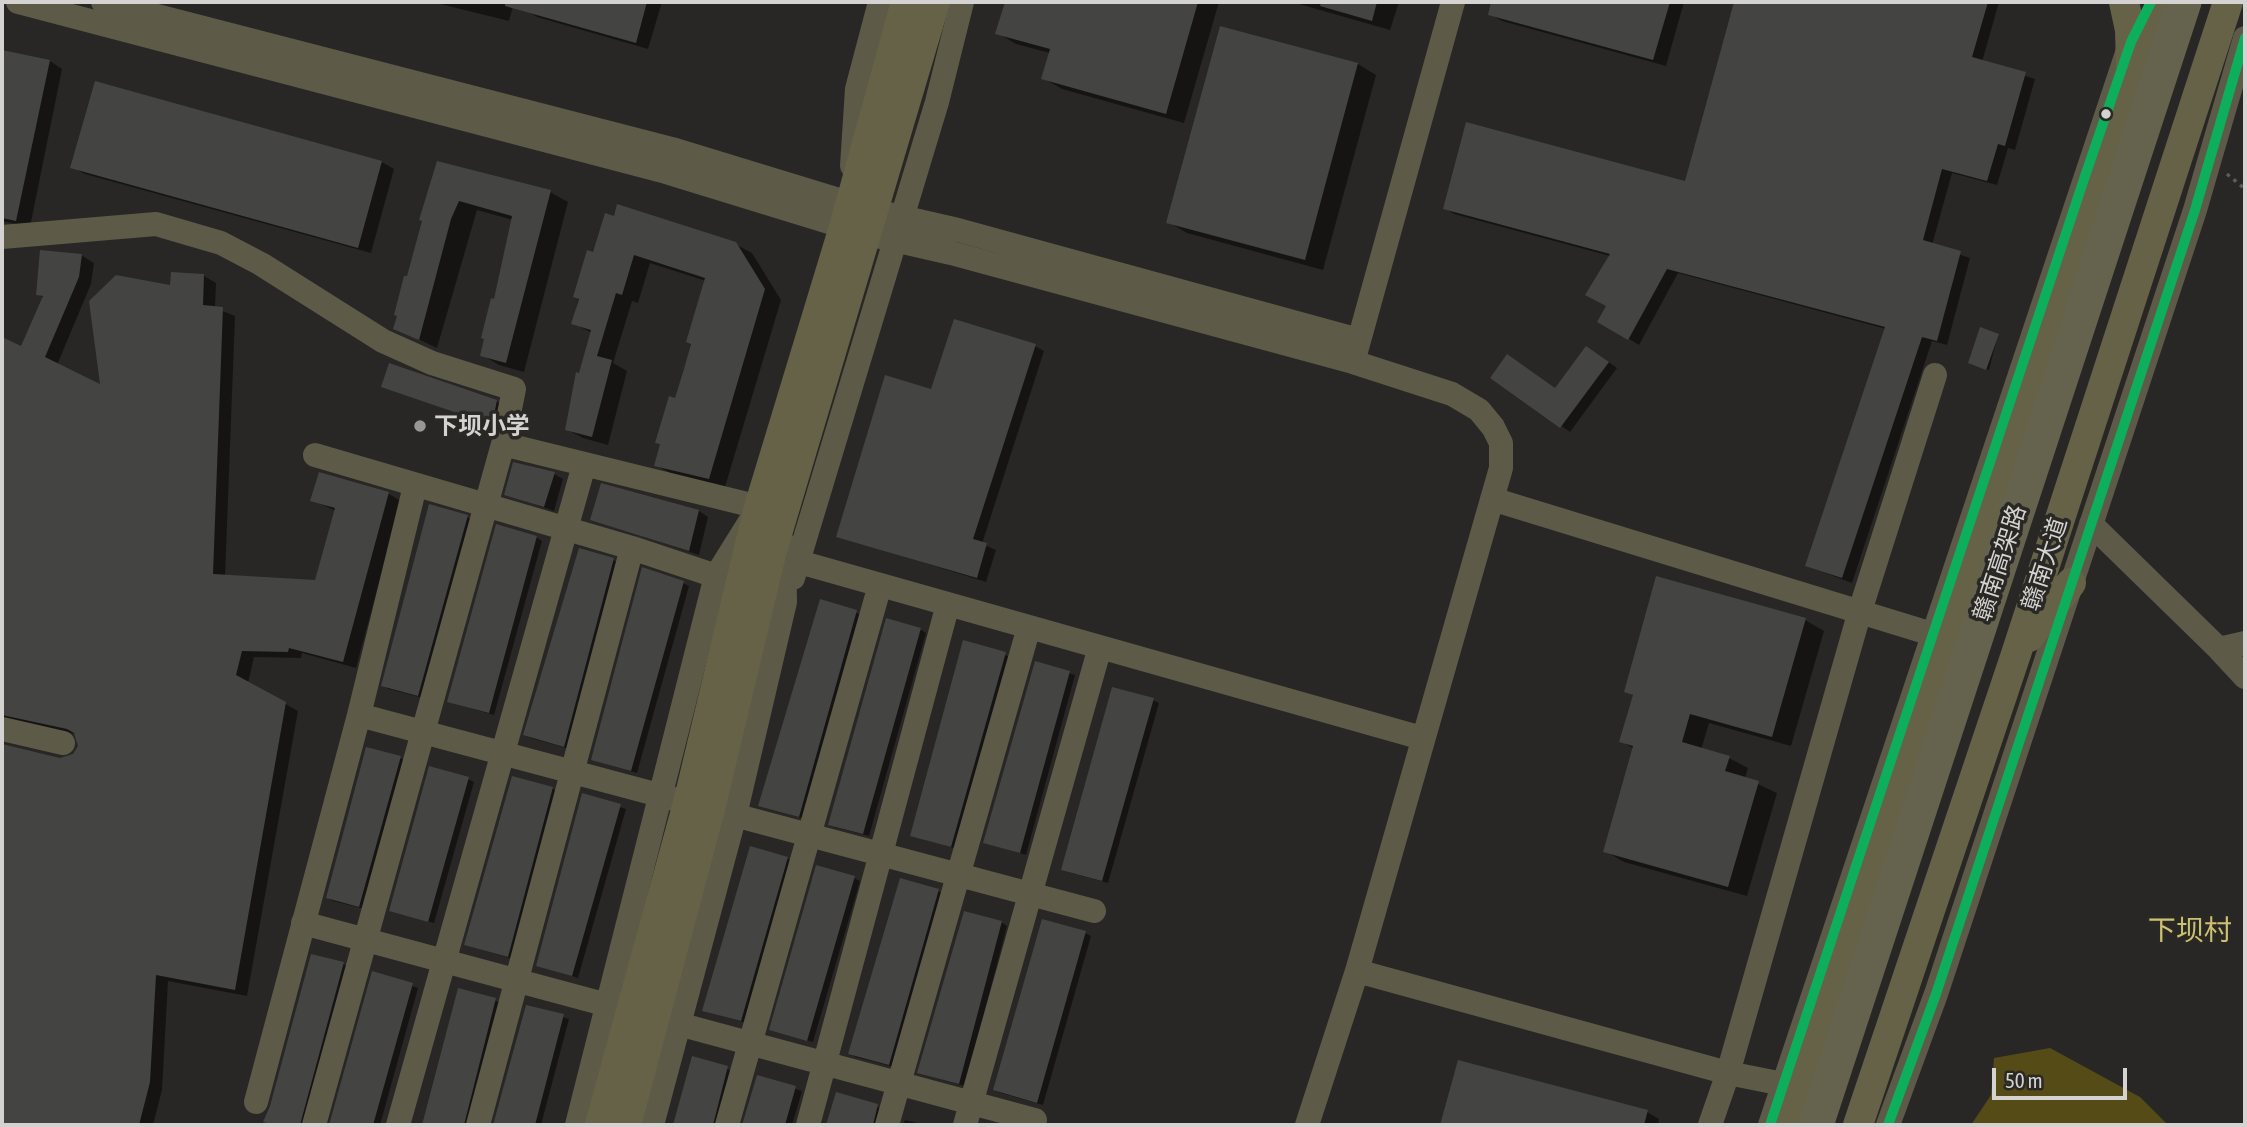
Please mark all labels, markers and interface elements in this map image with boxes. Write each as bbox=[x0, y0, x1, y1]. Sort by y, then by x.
unlabelled marker bbox=[2099, 107, 2113, 121]
place label: 下坝小学 bbox=[434, 412, 530, 440]
marker: 下坝小学 bbox=[412, 418, 428, 434]
street label: 赣南高架路 bbox=[1968, 501, 2032, 625]
street label: 赣南大道 bbox=[2016, 514, 2074, 614]
district label: 下坝村 bbox=[2148, 914, 2232, 948]
scale bar bbox=[1995, 1054, 2130, 1098]
text: 50 m bbox=[2005, 1068, 2043, 1092]

